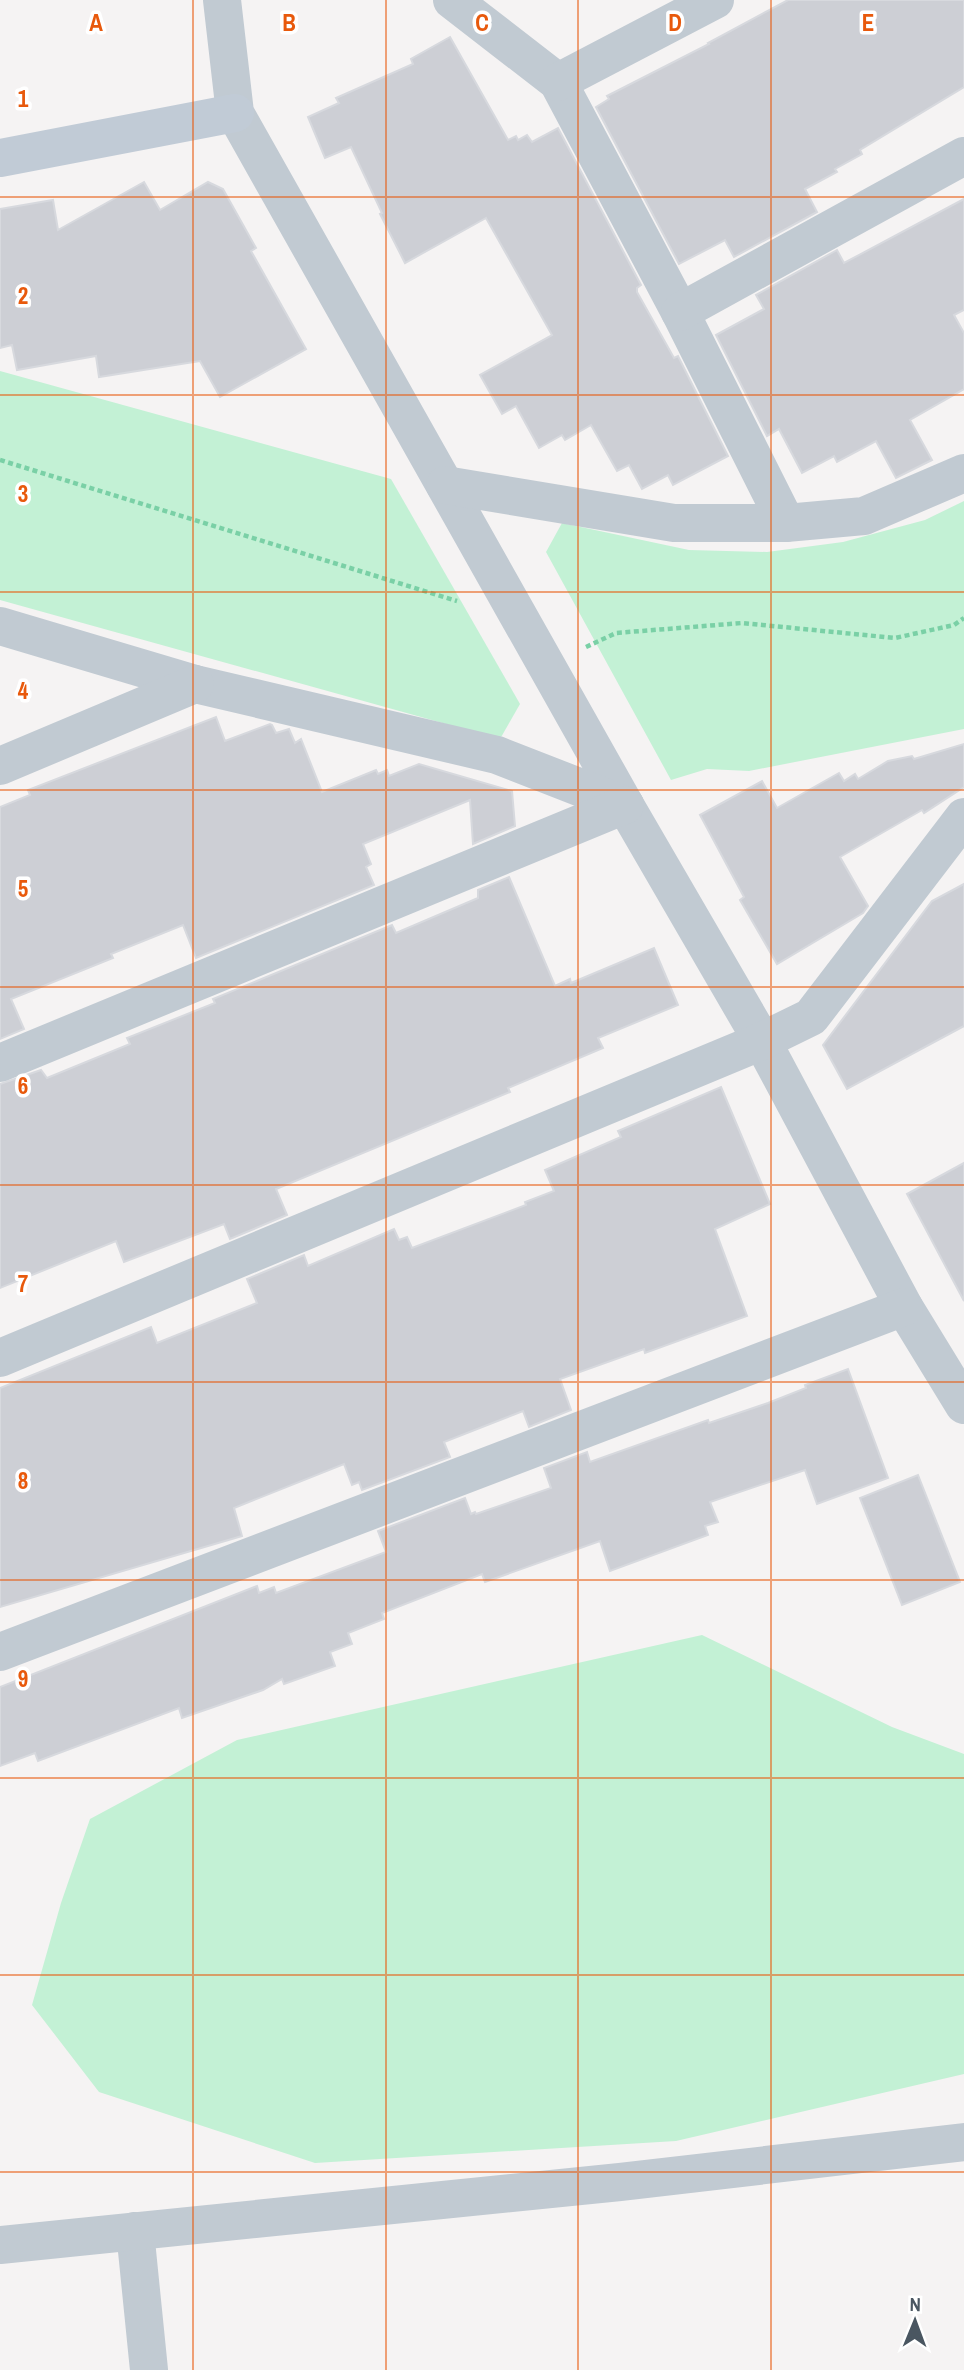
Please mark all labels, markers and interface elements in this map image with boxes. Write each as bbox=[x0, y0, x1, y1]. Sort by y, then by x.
text: A bbox=[89, 7, 103, 38]
text: B bbox=[282, 7, 296, 38]
text: C bbox=[475, 7, 489, 38]
text: D bbox=[668, 7, 682, 38]
text: E bbox=[862, 7, 874, 38]
text: 1 bbox=[18, 83, 29, 114]
text: 2 bbox=[18, 280, 28, 311]
text: 3 bbox=[18, 478, 28, 509]
text: 4 bbox=[18, 675, 29, 706]
text: 5 bbox=[18, 873, 28, 904]
text: 6 bbox=[18, 1070, 28, 1101]
text: 7 bbox=[18, 1268, 28, 1299]
text: 8 bbox=[18, 1465, 28, 1496]
text: 9 bbox=[18, 1663, 28, 1694]
north arrow bbox=[880, 2286, 950, 2356]
text: N bbox=[909, 2291, 921, 2317]

